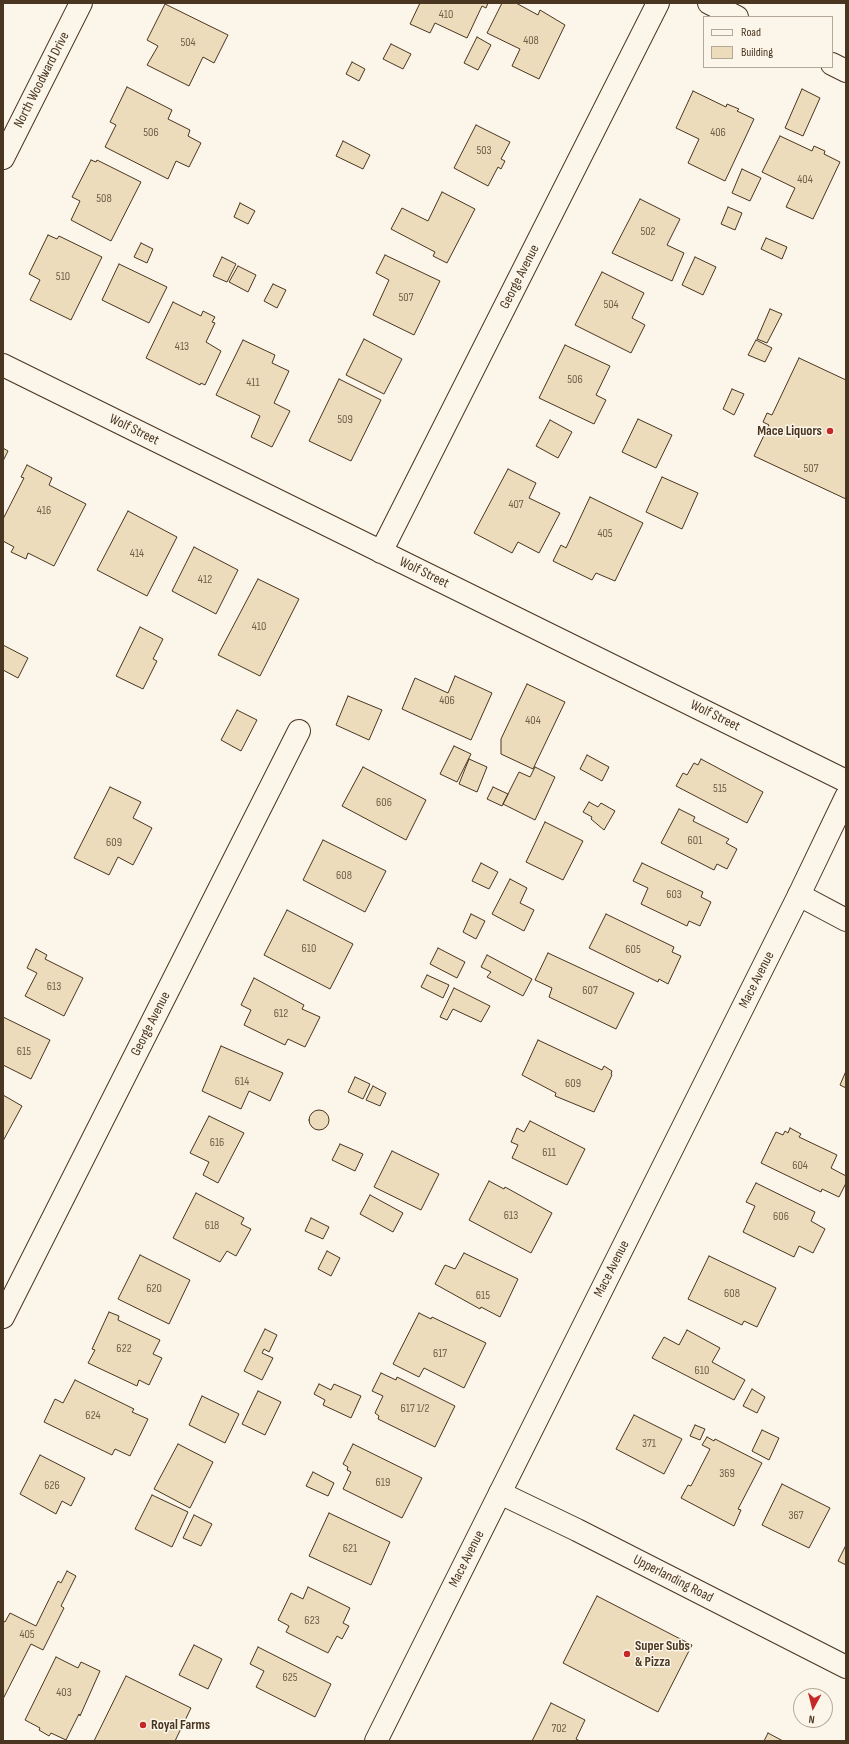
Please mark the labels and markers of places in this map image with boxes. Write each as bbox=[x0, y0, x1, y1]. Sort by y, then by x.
place label: Mace Liquors bbox=[757, 423, 822, 439]
marker: Mace Liquors bbox=[825, 426, 835, 436]
place label: Super Subs & Pizza bbox=[635, 1638, 690, 1670]
marker: Super Subs & Pizza bbox=[622, 1649, 632, 1659]
place label: Royal Farms bbox=[151, 1717, 210, 1733]
marker: Royal Farms bbox=[138, 1720, 148, 1730]

